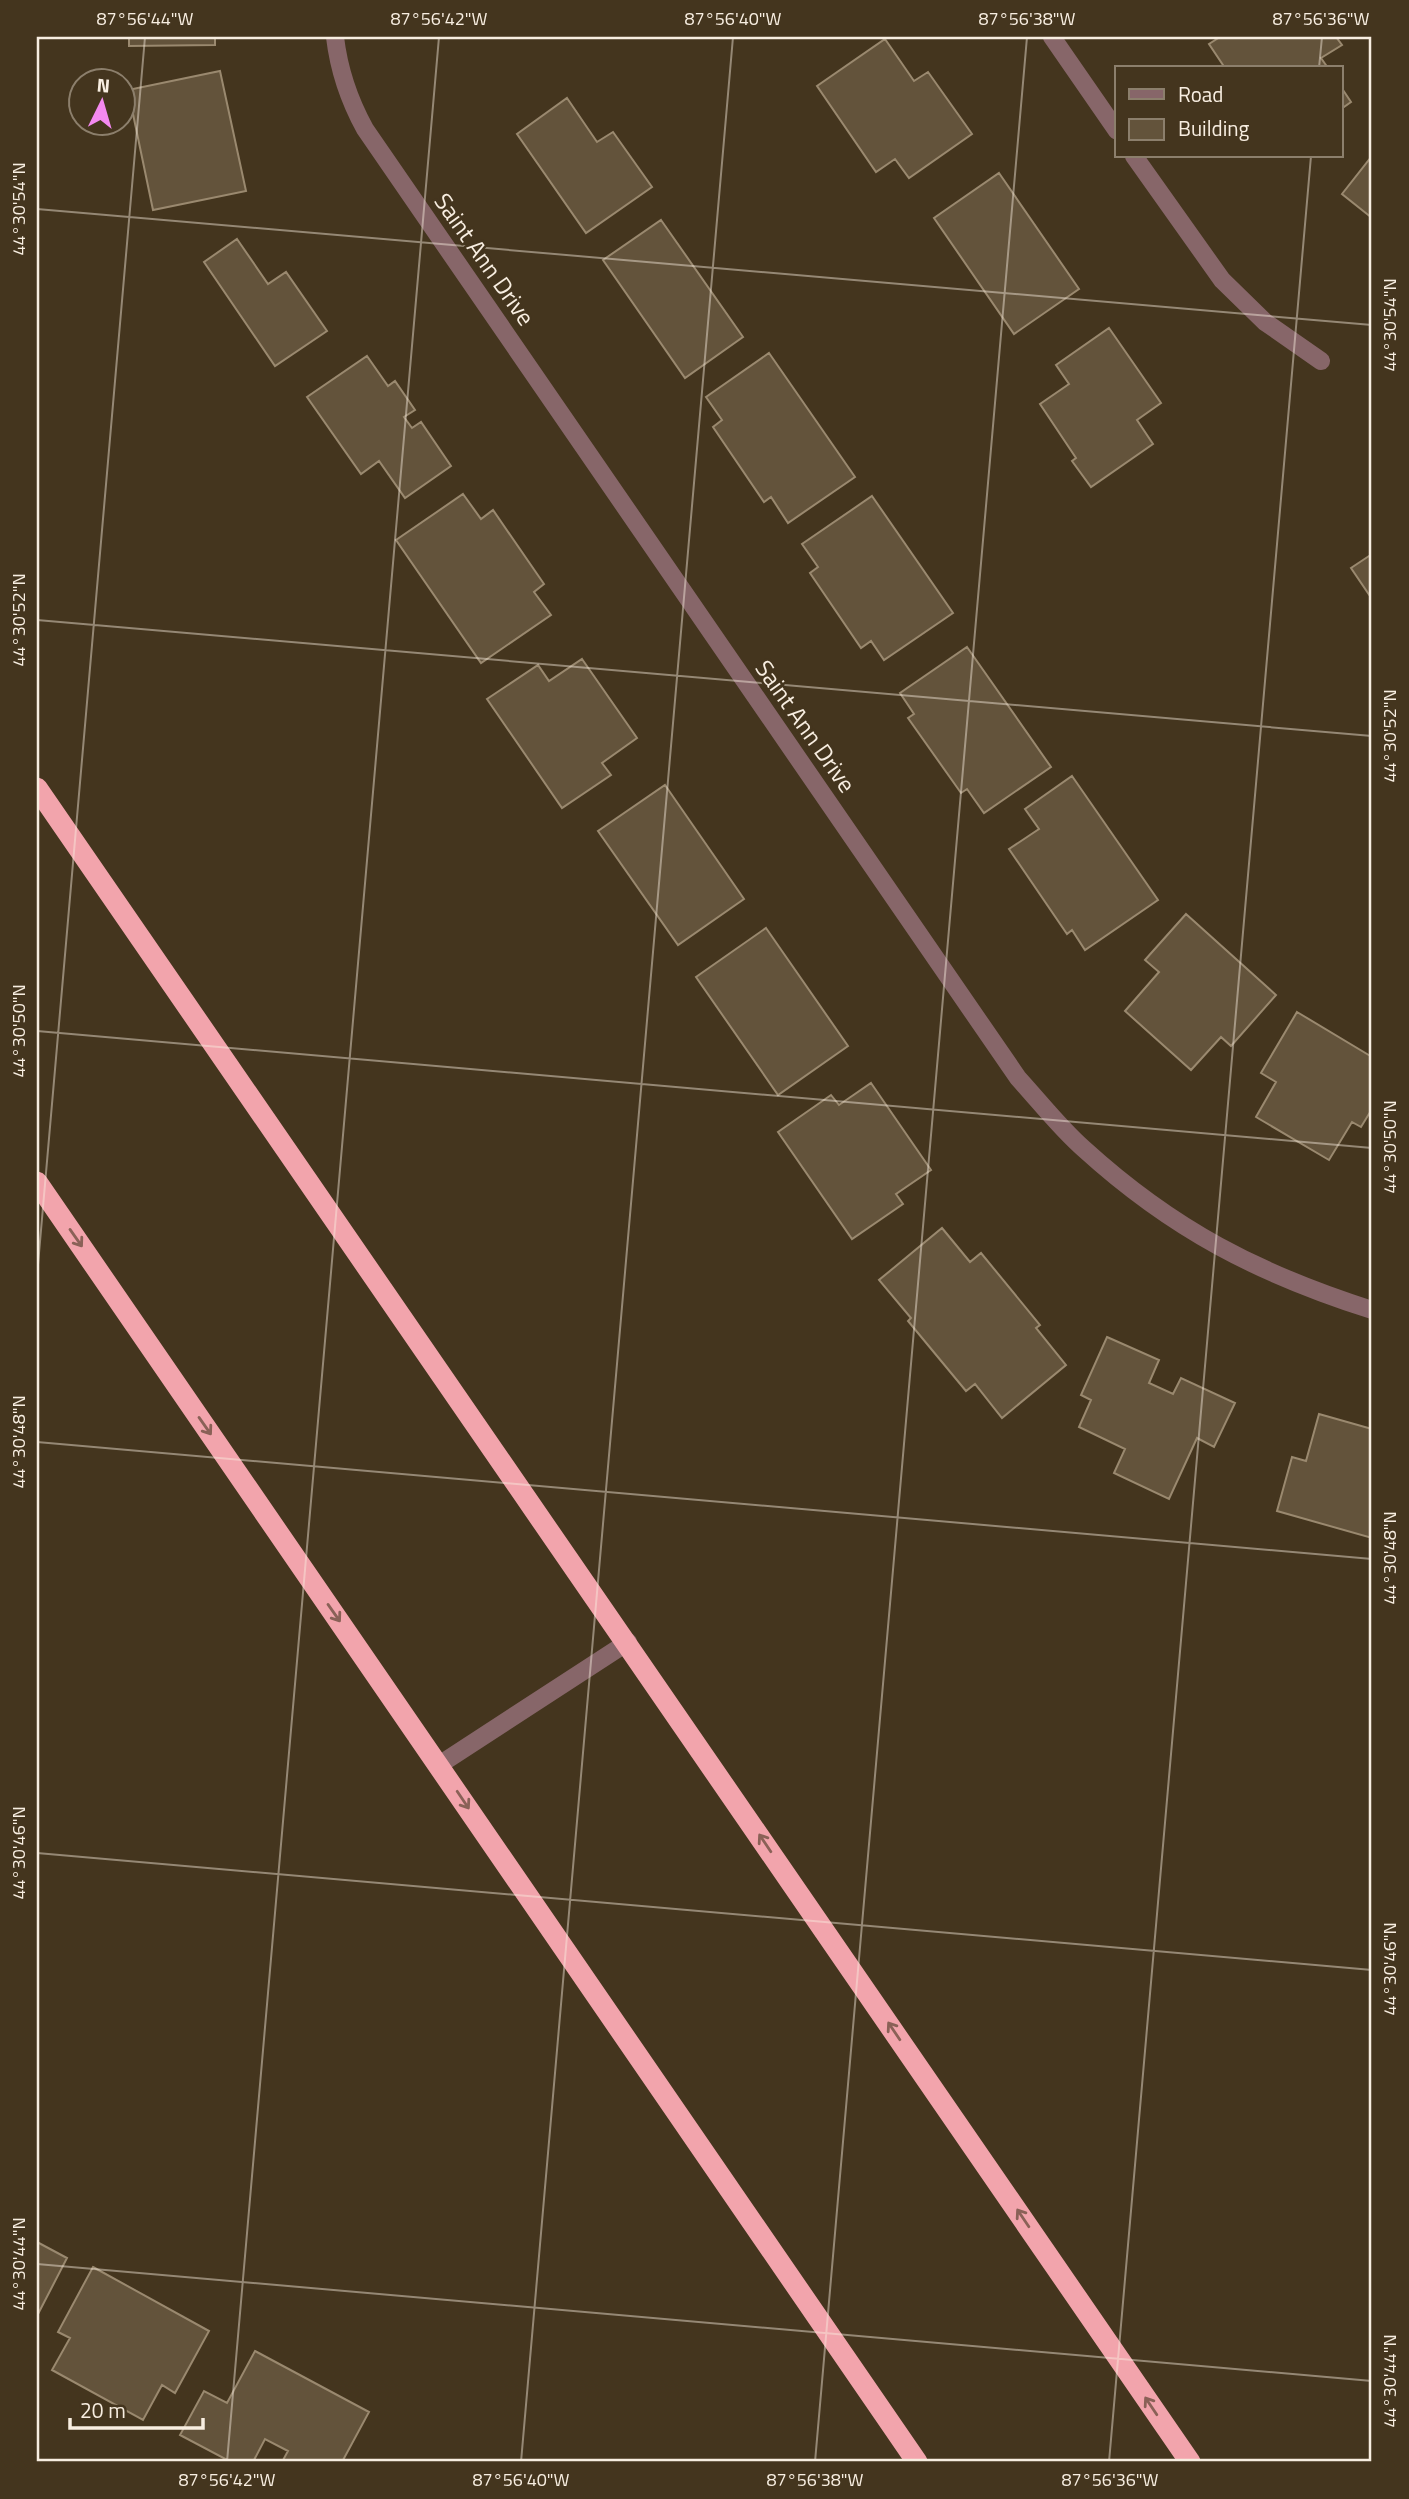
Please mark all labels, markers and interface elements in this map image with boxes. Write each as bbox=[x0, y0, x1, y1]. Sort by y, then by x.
text: 87°56'44"W bbox=[97, 5, 194, 32]
text: 87°56'42"W bbox=[391, 5, 488, 32]
text: 87°56'40"W bbox=[685, 5, 782, 32]
text: 87°56'38"W bbox=[979, 5, 1076, 32]
text: 87°56'36"W bbox=[1273, 5, 1370, 32]
north arrow bbox=[66, 66, 136, 136]
legend bbox=[1115, 66, 1342, 158]
text: N bbox=[96, 70, 111, 100]
text: Road bbox=[1178, 78, 1223, 110]
text: Building bbox=[1178, 112, 1250, 144]
text: 44°30'54"N bbox=[5, 162, 32, 256]
street label: Saint Ann Drive bbox=[426, 185, 544, 333]
text: 44°30'54"N bbox=[1376, 278, 1403, 372]
text: 44°30'52"N bbox=[5, 573, 32, 667]
street label: Saint Ann Drive bbox=[747, 652, 865, 800]
text: 44°30'52"N bbox=[1376, 689, 1403, 783]
text: 44°30'50"N bbox=[5, 984, 32, 1078]
text: 44°30'50"N bbox=[1376, 1100, 1403, 1194]
one-way arrow bbox=[68, 1228, 83, 1247]
text: 44°30'48"N bbox=[5, 1395, 32, 1489]
one-way arrow bbox=[198, 1415, 212, 1435]
text: 44°30'48"N bbox=[1376, 1511, 1403, 1605]
one-way arrow bbox=[327, 1603, 341, 1622]
one-way arrow bbox=[456, 1790, 470, 1809]
text: 44°30'46"N bbox=[5, 1806, 32, 1900]
one-way arrow bbox=[758, 1834, 772, 1853]
text: 44°30'46"N bbox=[1376, 1922, 1403, 2016]
one-way arrow bbox=[887, 2022, 901, 2041]
one-way arrow bbox=[1016, 2209, 1030, 2228]
text: 44°30'44"N bbox=[5, 2217, 32, 2311]
text: 44°30'44"N bbox=[1376, 2334, 1403, 2428]
scale bar bbox=[70, 2387, 203, 2431]
text: 20 m bbox=[80, 2394, 126, 2426]
one-way arrow bbox=[1144, 2397, 1158, 2416]
text: 87°56'42"W bbox=[179, 2466, 276, 2493]
text: 87°56'40"W bbox=[473, 2466, 570, 2493]
text: 87°56'38"W bbox=[767, 2466, 864, 2493]
text: 87°56'36"W bbox=[1062, 2466, 1159, 2493]

